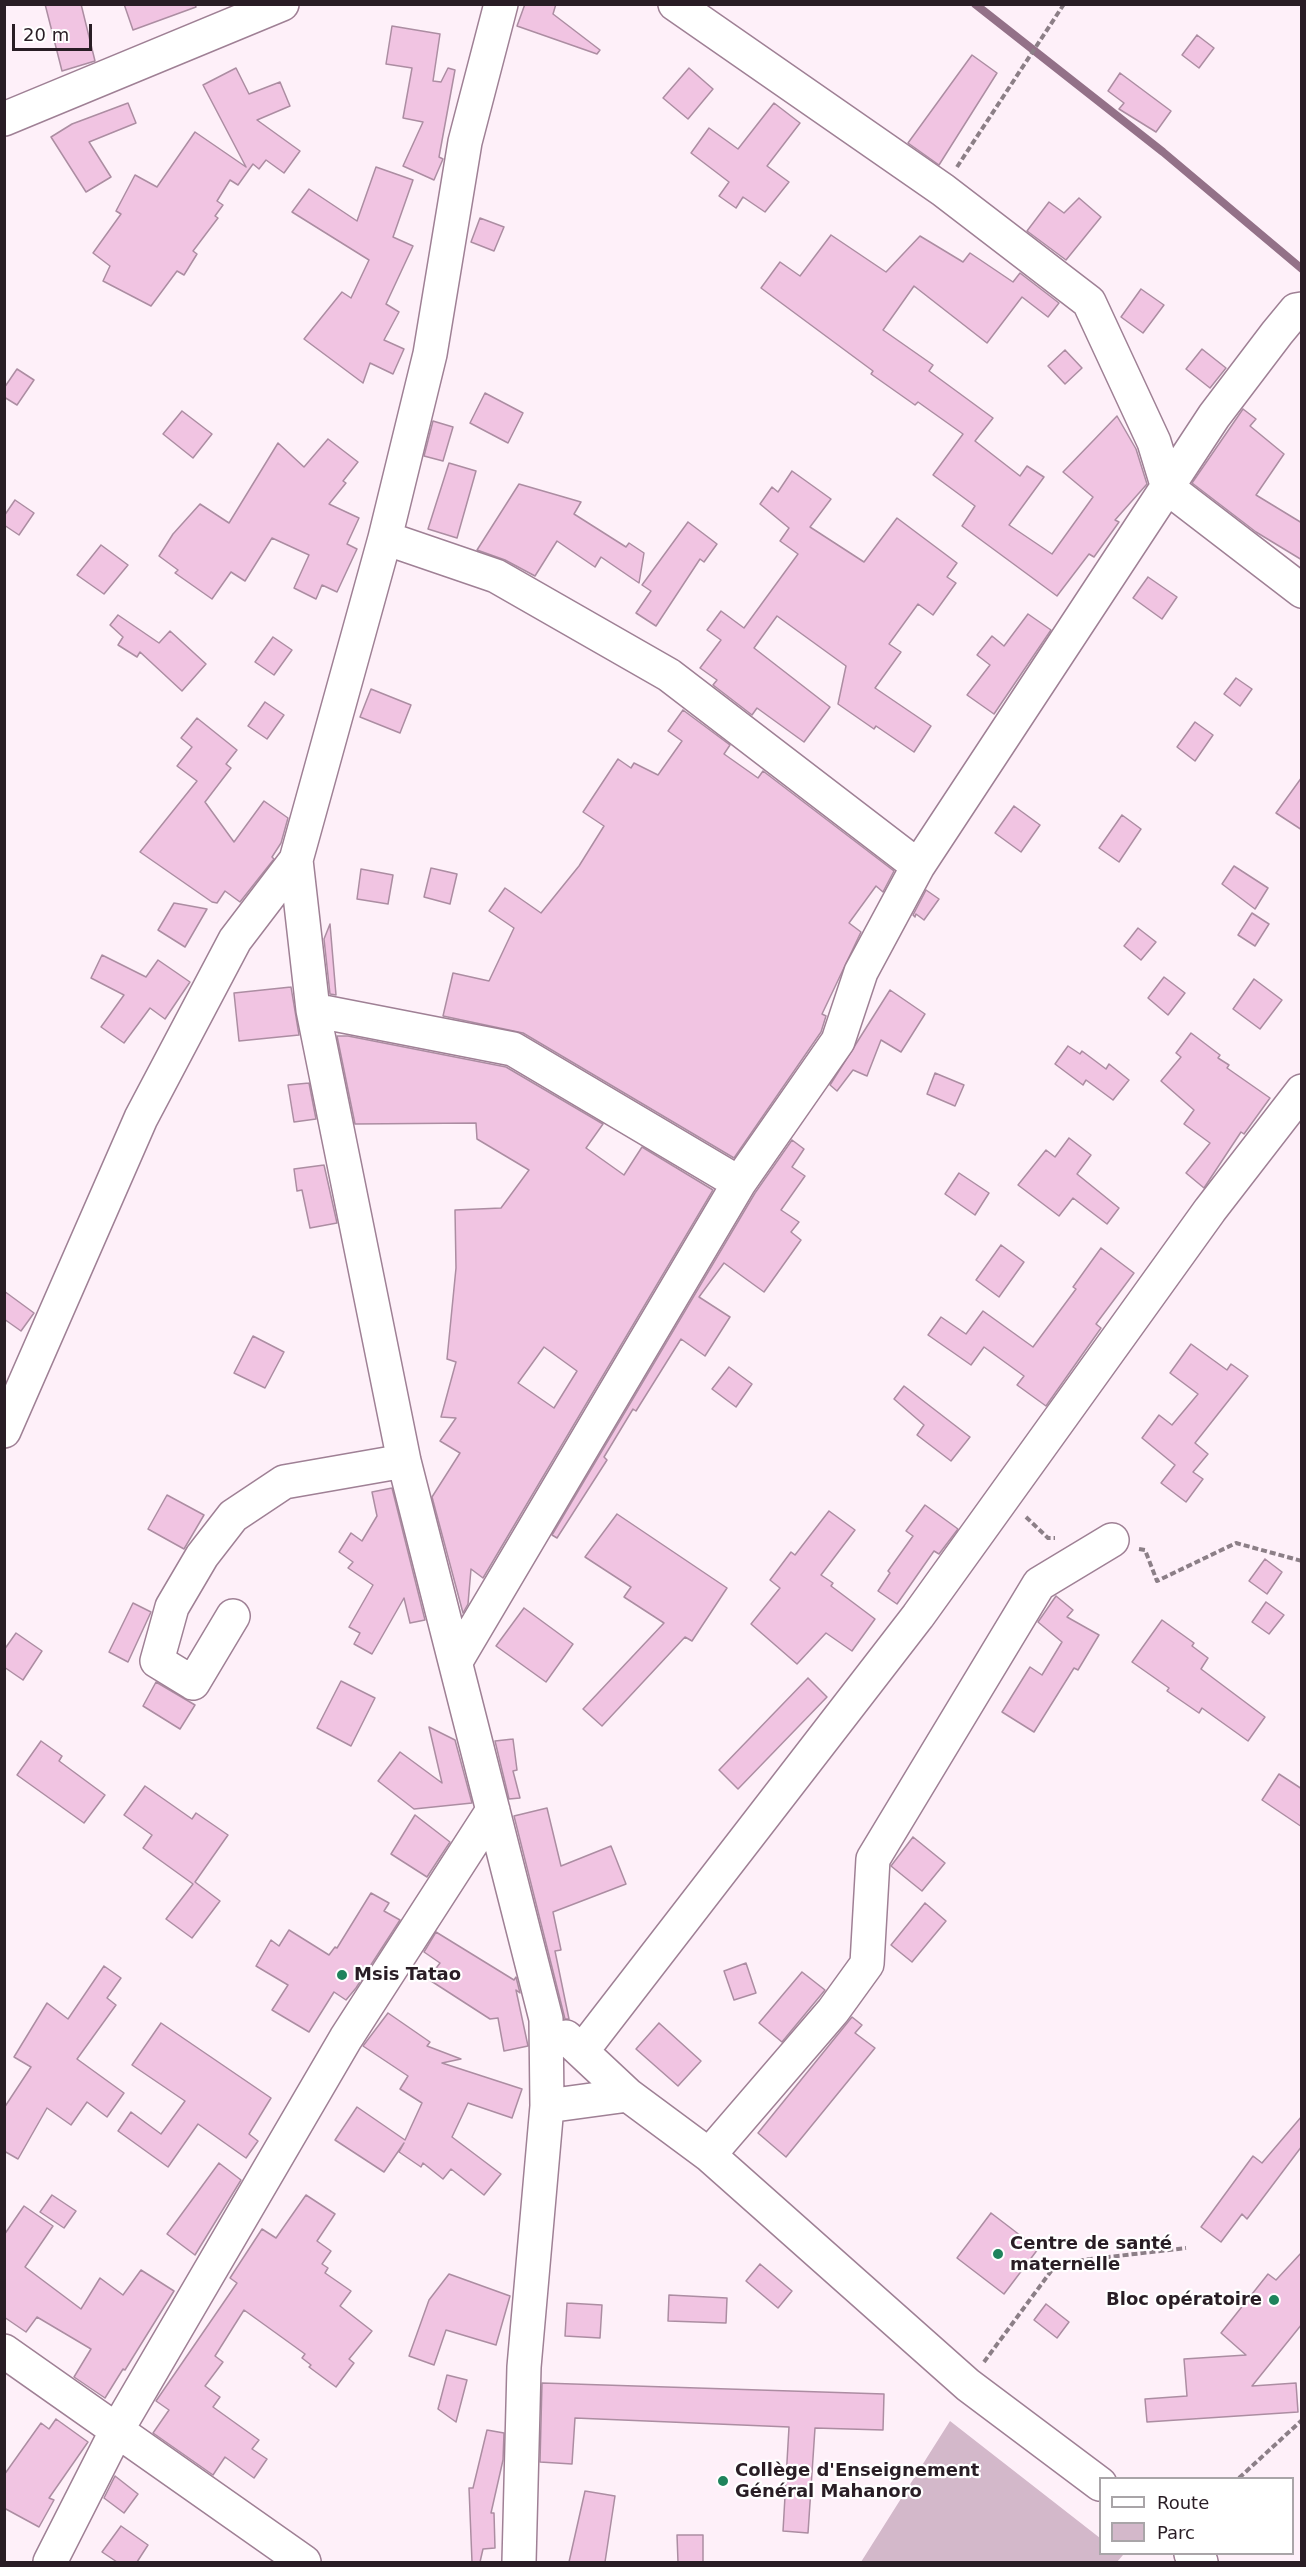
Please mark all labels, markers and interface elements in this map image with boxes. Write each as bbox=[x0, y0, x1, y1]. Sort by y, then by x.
scale bar bbox=[15, 12, 94, 50]
text: 20 m bbox=[23, 24, 69, 45]
place label: Msis Tatao bbox=[354, 1964, 461, 1986]
marker: Msis Tatao bbox=[335, 1968, 349, 1982]
place label: Centre de santé maternelle bbox=[1010, 2233, 1172, 2276]
marker: Centre de santé maternelle bbox=[991, 2247, 1005, 2261]
place label: Bloc opératoire bbox=[1106, 2289, 1262, 2311]
marker: Bloc opératoire bbox=[1267, 2293, 1281, 2307]
place label: Collège d'Enseignement Général Mahanoro bbox=[735, 2460, 979, 2502]
marker: Collège d'Enseignement Général Mahanoro bbox=[716, 2474, 730, 2488]
legend bbox=[1099, 2477, 1294, 2555]
text: Route bbox=[1157, 2492, 1209, 2513]
text: Parc bbox=[1157, 2522, 1195, 2543]

